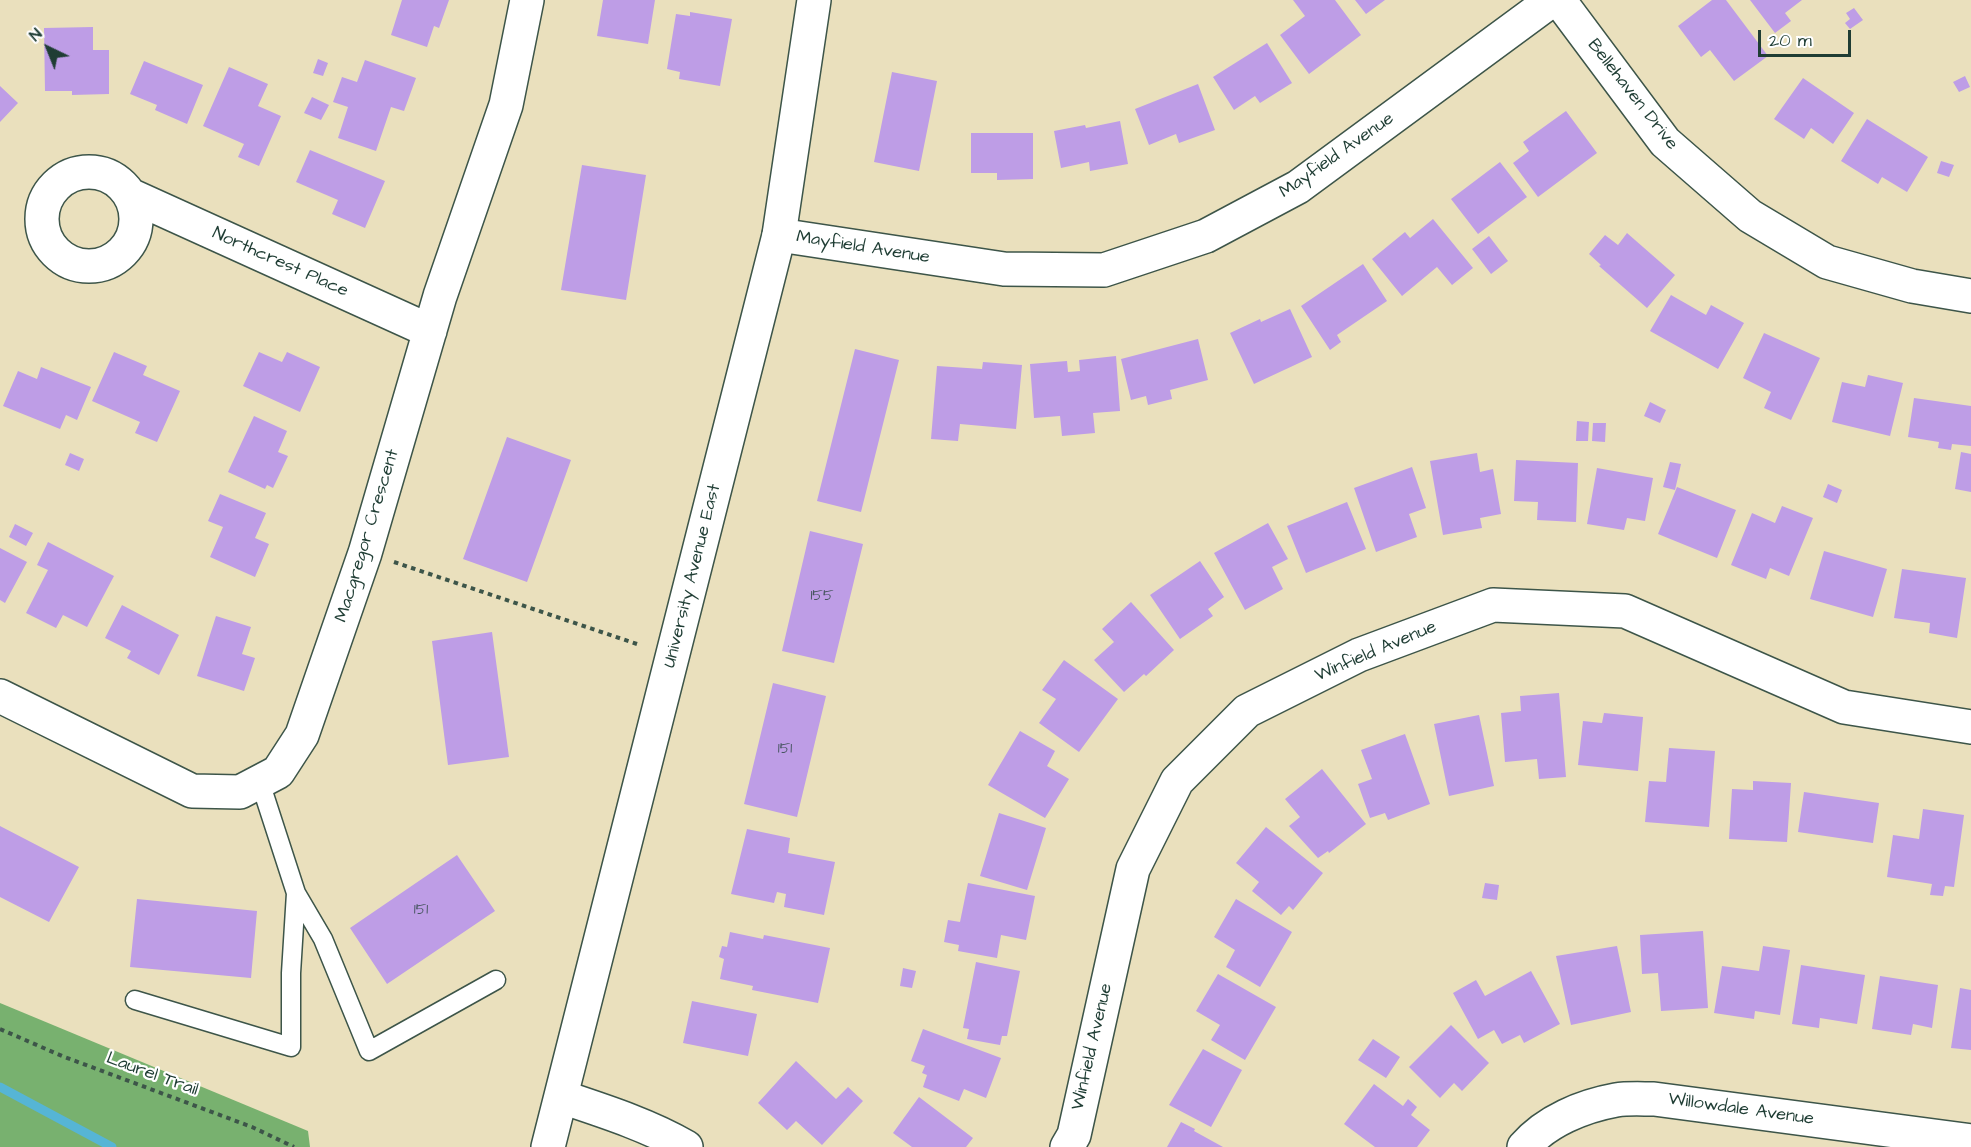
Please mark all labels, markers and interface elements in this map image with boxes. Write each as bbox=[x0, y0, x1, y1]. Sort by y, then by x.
north arrow bbox=[18, 18, 78, 78]
scale bar bbox=[1761, 18, 1854, 56]
text: N bbox=[25, 23, 47, 46]
text: 20 m bbox=[1769, 28, 1812, 53]
street label: Bellehaven Drive bbox=[1582, 35, 1682, 155]
street label: Mayfield Avenue bbox=[1276, 108, 1398, 204]
street label: Northcrest Place bbox=[209, 223, 351, 303]
street label: Mayfield Avenue bbox=[795, 227, 931, 269]
street label: Macgregor Crescent bbox=[331, 447, 405, 625]
street label: University Avenue East bbox=[660, 482, 726, 670]
house number: 155 bbox=[810, 588, 834, 606]
street label: Winfield Avenue bbox=[1312, 617, 1440, 687]
house number: 151 bbox=[778, 741, 792, 759]
house number: 151 bbox=[414, 902, 428, 920]
street label: Winfield Avenue bbox=[1068, 981, 1118, 1113]
street label: Laurel Trail bbox=[103, 1048, 201, 1102]
street label: Willowdale Avenue bbox=[1667, 1089, 1815, 1131]

